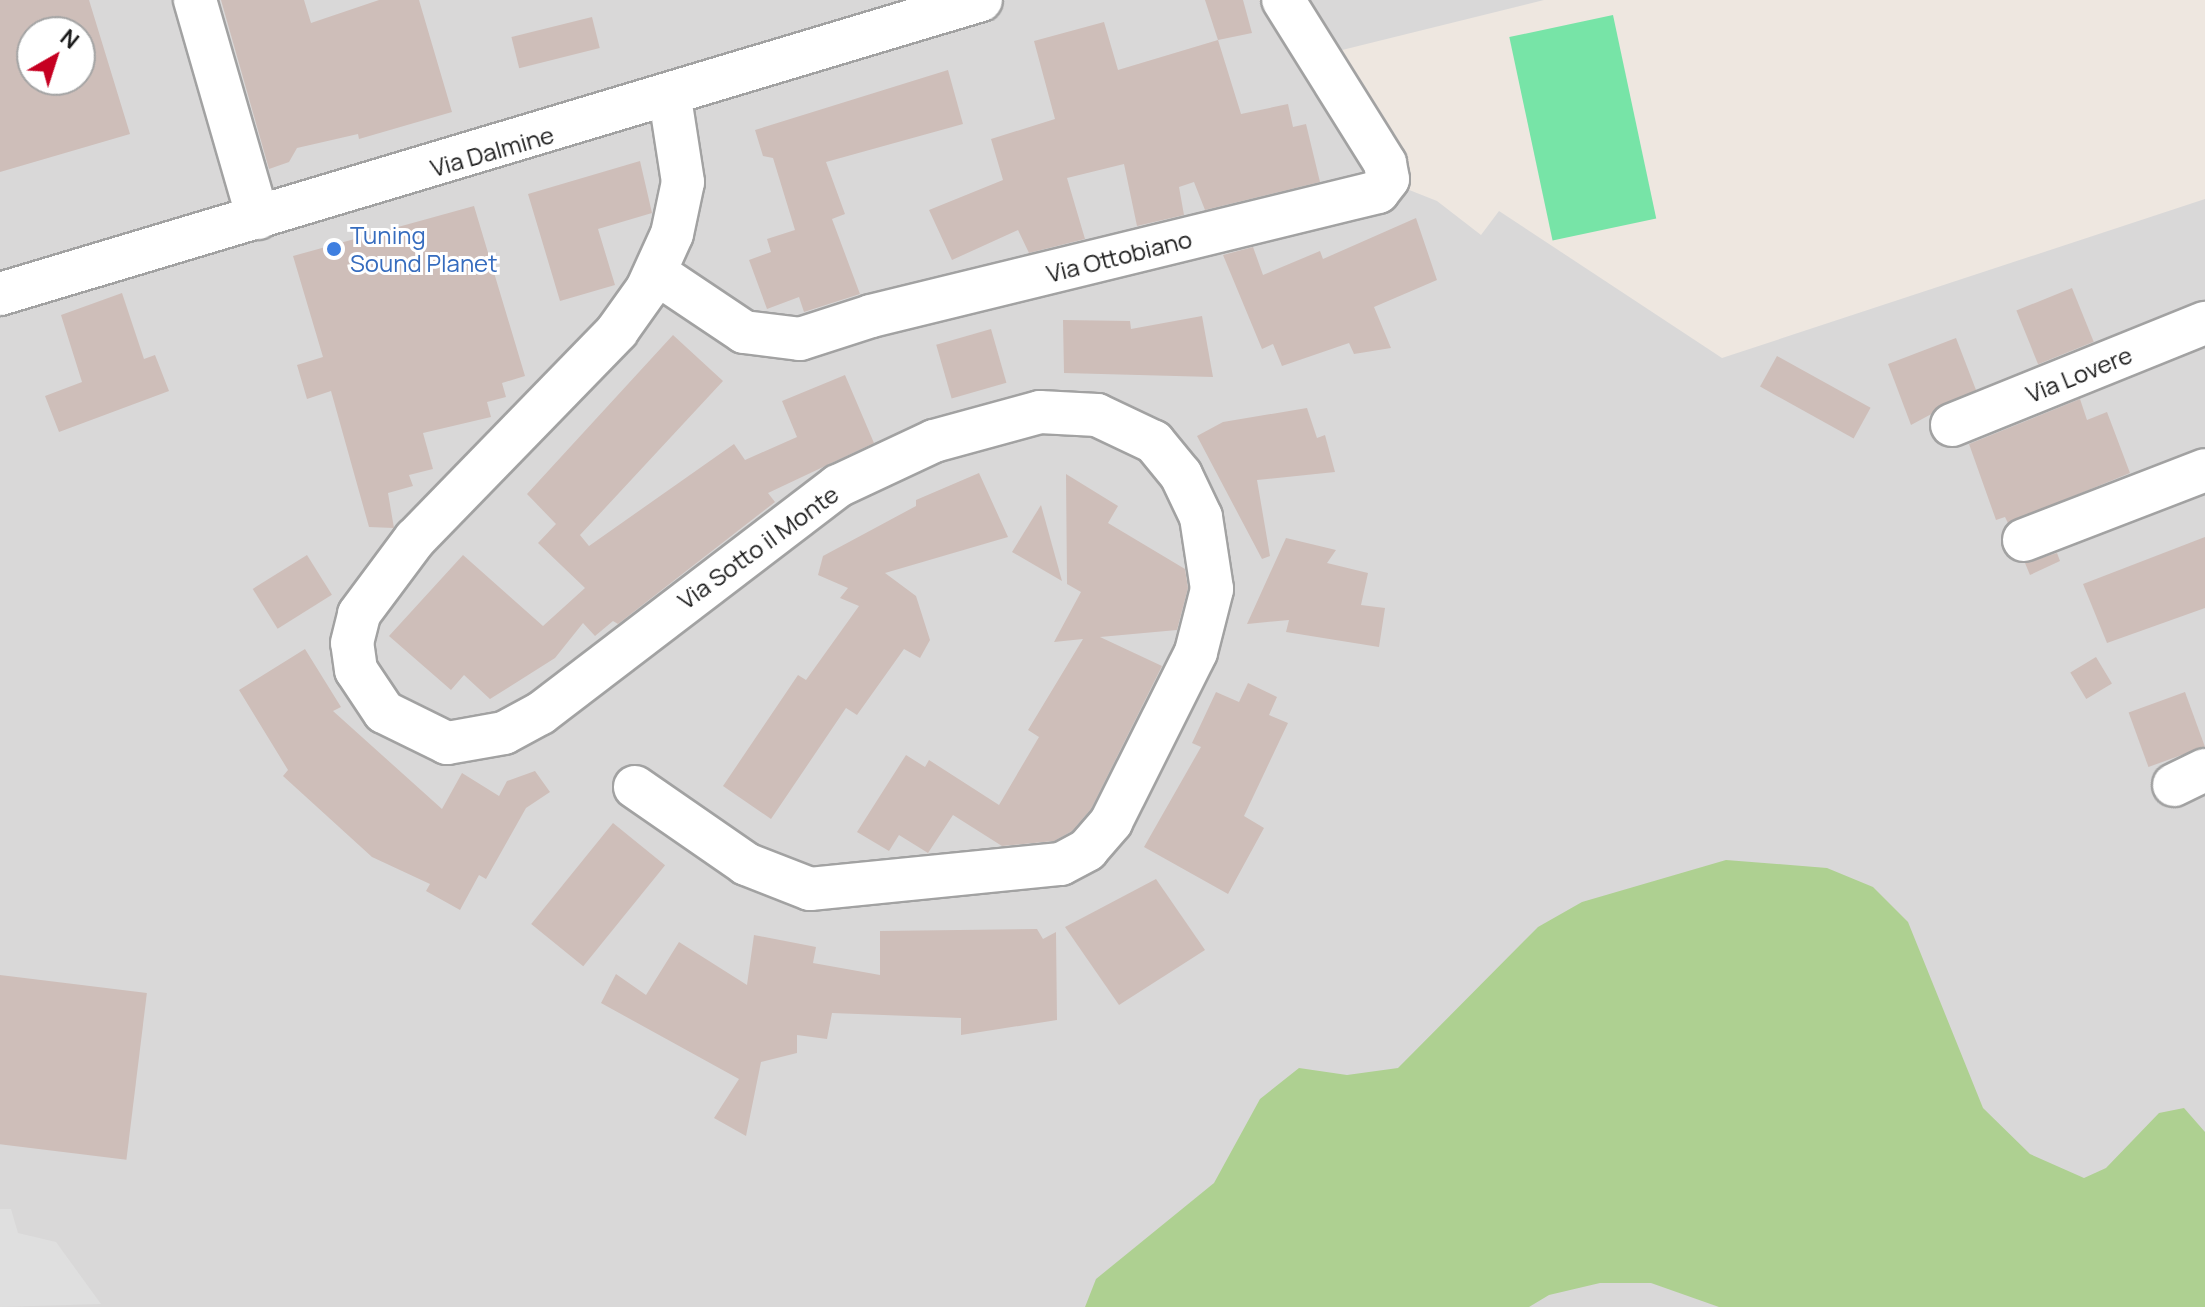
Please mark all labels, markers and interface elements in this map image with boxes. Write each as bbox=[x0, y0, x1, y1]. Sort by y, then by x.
north arrow bbox=[16, 16, 96, 96]
text: N bbox=[54, 22, 85, 56]
street label: Via Dalmine bbox=[427, 120, 557, 182]
place label: Tuning Sound Planet bbox=[350, 221, 498, 277]
street label: Via Ottobiano bbox=[1043, 224, 1195, 288]
marker: Tuning Sound Planet bbox=[325, 240, 343, 258]
street label: Via Lovere bbox=[2022, 340, 2136, 408]
street label: Via Sotto il Monte bbox=[672, 479, 844, 615]

